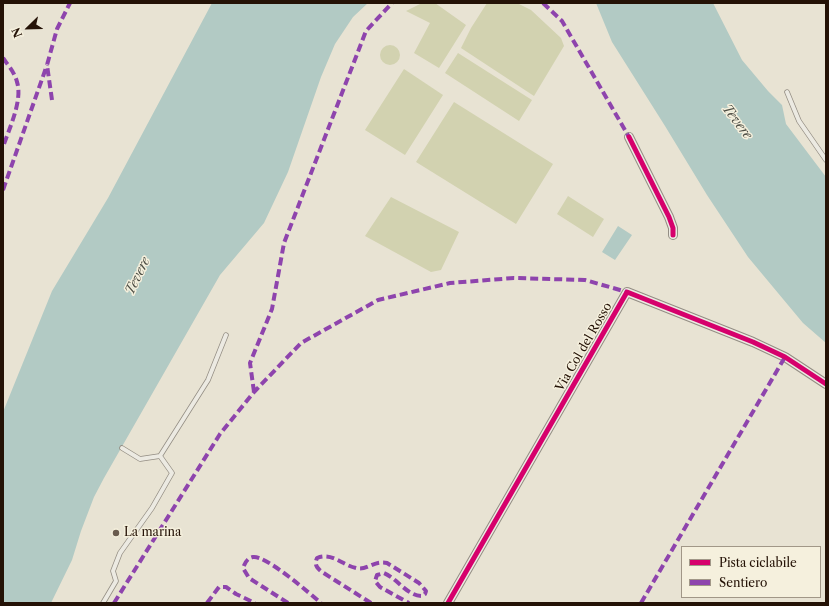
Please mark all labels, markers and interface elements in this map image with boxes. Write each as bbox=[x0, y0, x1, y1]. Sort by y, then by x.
north arrow bbox=[8, 8, 48, 48]
text: N bbox=[9, 26, 25, 40]
water label: Tevere bbox=[719, 101, 755, 143]
water label: Tevere bbox=[122, 255, 154, 297]
street label: Via Col del Rosso bbox=[553, 300, 615, 394]
place label: La marina bbox=[124, 526, 181, 540]
marker: La marina bbox=[111, 528, 121, 538]
legend bbox=[681, 546, 821, 598]
text: Pista ciclabile bbox=[719, 555, 797, 570]
text: Sentiero bbox=[719, 575, 767, 590]

